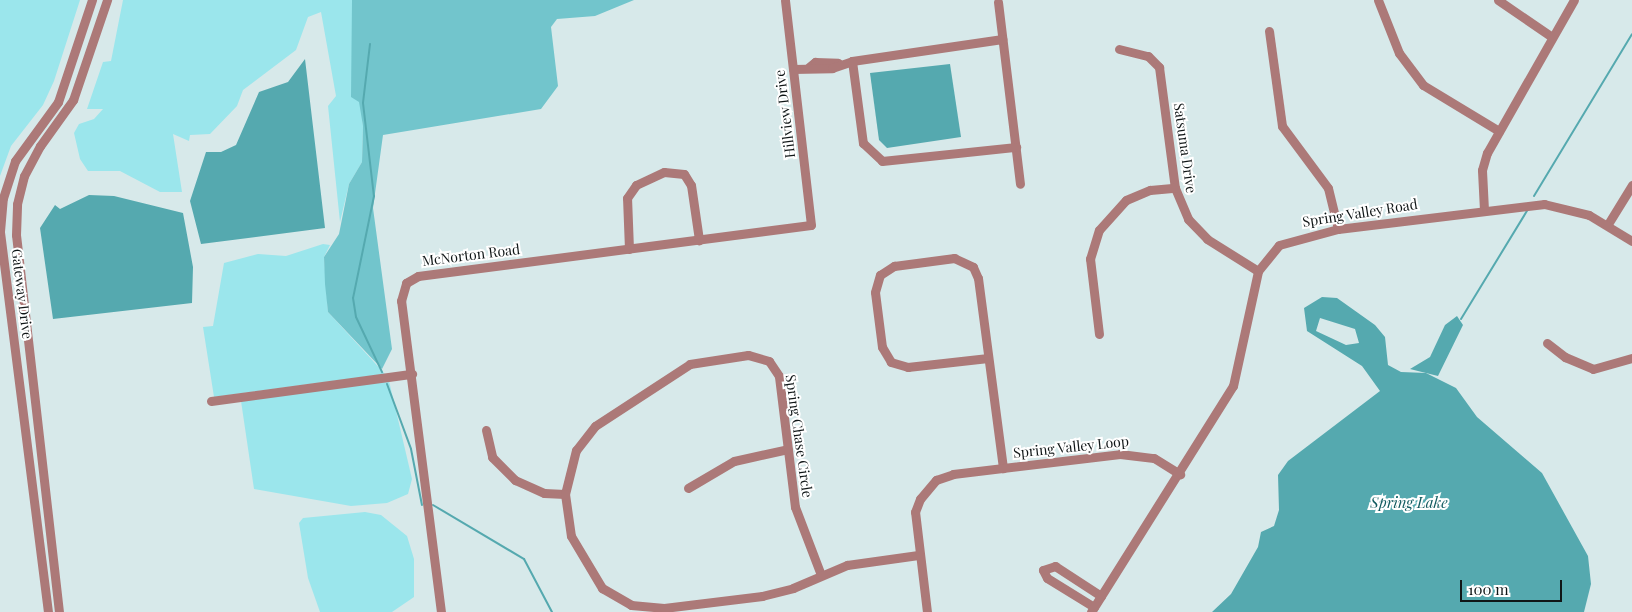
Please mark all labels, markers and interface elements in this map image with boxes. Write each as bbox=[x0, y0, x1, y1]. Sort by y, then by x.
street label: Hillview Drive bbox=[771, 69, 799, 159]
street label: Satsuma Drive bbox=[1170, 102, 1200, 194]
street label: Spring Valley Road bbox=[1301, 196, 1419, 230]
street label: McNorton Road bbox=[421, 241, 521, 269]
street label: Gateway Drive bbox=[8, 248, 36, 340]
street label: Spring Chase Circle bbox=[782, 373, 816, 499]
street label: Spring Valley Loop bbox=[1012, 433, 1130, 461]
water label: Spring Lake bbox=[1370, 494, 1448, 512]
scale bar bbox=[1462, 570, 1564, 602]
text: 100 m bbox=[1468, 579, 1509, 599]

